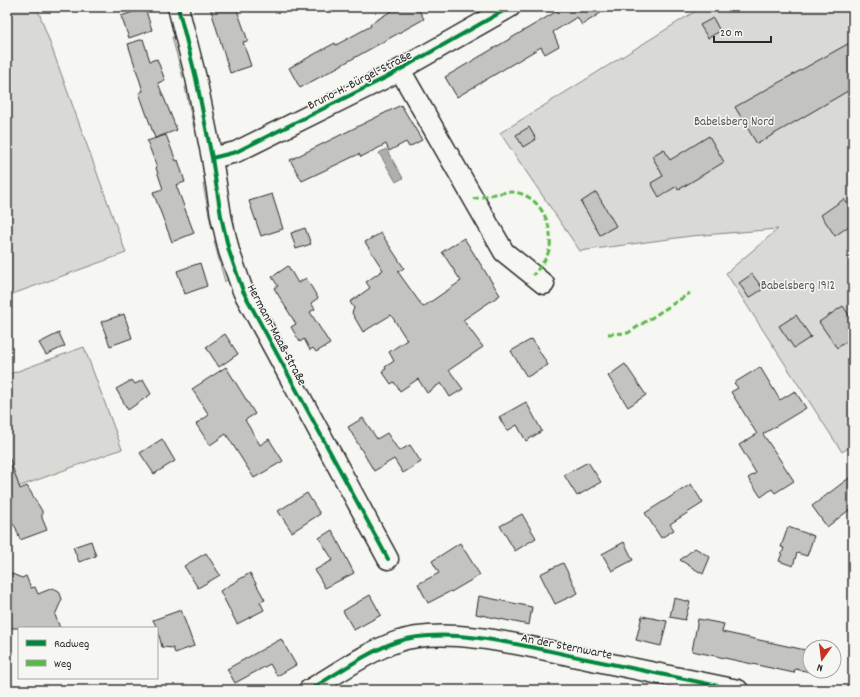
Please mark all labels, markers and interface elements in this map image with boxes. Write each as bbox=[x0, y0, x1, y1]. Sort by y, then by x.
scale bar bbox=[714, 18, 771, 44]
text: 20 m bbox=[720, 25, 743, 42]
street label: Bruno-H.-Bürgel-Straße bbox=[305, 47, 416, 116]
park label: Babelsberg Nord bbox=[694, 113, 774, 132]
park label: Babelsberg 1912 bbox=[761, 277, 835, 296]
street label: Hermann-Maaß-Straße bbox=[241, 281, 311, 390]
legend bbox=[18, 627, 158, 679]
street label: An der Sternwarte bbox=[519, 629, 614, 666]
text: Radweg bbox=[54, 636, 89, 653]
north arrow bbox=[802, 639, 842, 679]
text: Weg bbox=[54, 656, 71, 673]
text: N bbox=[815, 658, 825, 675]

